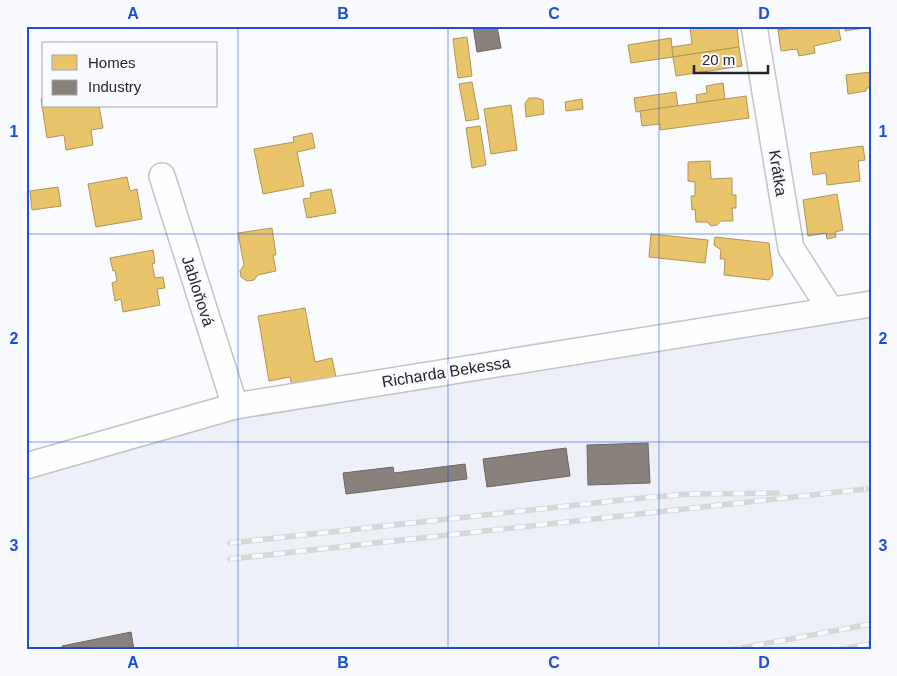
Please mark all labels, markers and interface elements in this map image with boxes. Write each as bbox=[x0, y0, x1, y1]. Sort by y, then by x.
text: A bbox=[127, 5, 139, 22]
text: B bbox=[337, 5, 349, 22]
text: C bbox=[548, 5, 560, 22]
text: D bbox=[758, 5, 770, 22]
legend bbox=[42, 42, 218, 108]
scale bar bbox=[694, 42, 768, 74]
text: 20 m bbox=[702, 51, 735, 68]
text: Homes bbox=[88, 54, 136, 71]
text: Industry bbox=[88, 78, 142, 95]
text: 1 bbox=[10, 123, 19, 140]
text: 1 bbox=[879, 123, 888, 140]
street label: Krátka bbox=[766, 149, 790, 197]
street label: Jabloňová bbox=[179, 254, 217, 328]
text: 2 bbox=[10, 330, 19, 347]
text: 2 bbox=[879, 330, 888, 347]
street label: Richarda Bekessa bbox=[381, 353, 512, 391]
text: 3 bbox=[10, 537, 19, 554]
text: 3 bbox=[879, 537, 888, 554]
text: A bbox=[127, 654, 139, 671]
text: B bbox=[337, 654, 349, 671]
text: C bbox=[548, 654, 560, 671]
text: D bbox=[758, 654, 770, 671]

